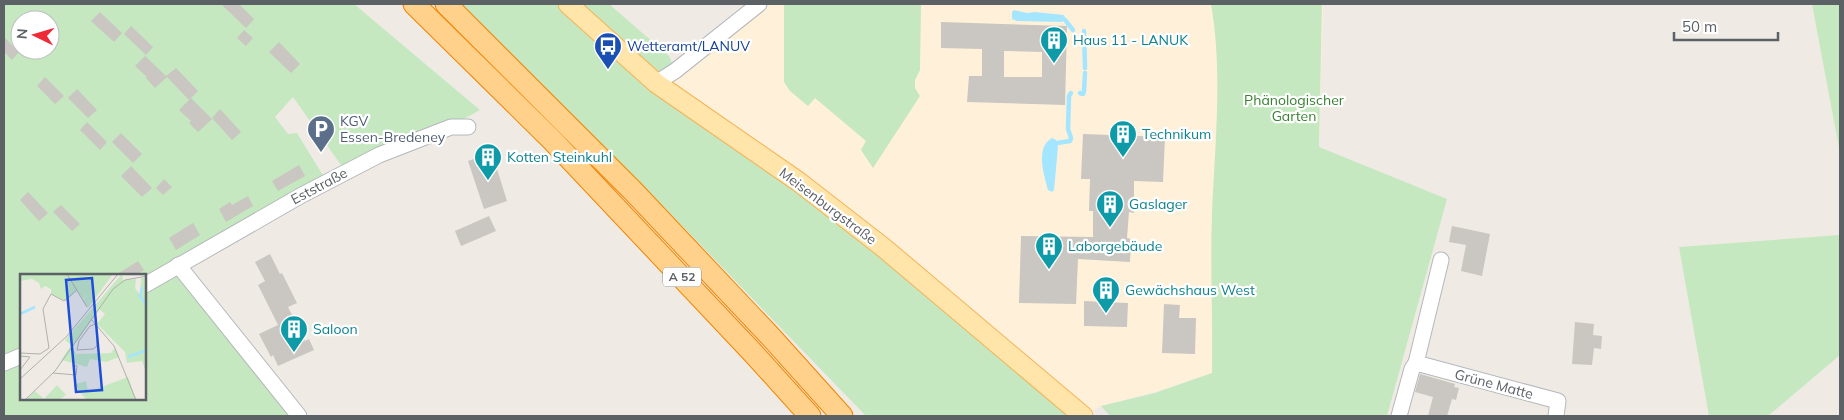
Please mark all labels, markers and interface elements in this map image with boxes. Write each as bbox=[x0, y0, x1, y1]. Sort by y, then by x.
north arrow bbox=[10, 10, 60, 60]
scale bar bbox=[1674, 10, 1778, 42]
text: 50 m bbox=[1682, 17, 1717, 36]
building icon: Haus 11 - LANUK bbox=[1039, 25, 1069, 64]
text: N bbox=[13, 28, 31, 40]
bus stop icon: Wetteramt/LANUV bbox=[593, 31, 623, 70]
place label: Haus 11 - LANUK bbox=[1073, 31, 1189, 49]
place label: Wetteramt/LANUV bbox=[627, 37, 750, 55]
park label: Phänologischer Garten bbox=[1244, 91, 1345, 125]
place label: KGV Essen-Bredeney bbox=[340, 112, 446, 146]
parking icon: KGV Essen-Bredeney bbox=[306, 114, 336, 153]
building icon: Technikum bbox=[1108, 119, 1138, 158]
place label: Technikum bbox=[1142, 125, 1211, 143]
building icon: Kotten Steinkuhl bbox=[473, 142, 503, 181]
place label: Kotten Steinkuhl bbox=[507, 148, 612, 166]
street label: Eststraße bbox=[288, 164, 350, 208]
street label: Meisenburgstraße bbox=[776, 164, 880, 248]
building icon: Gaslager bbox=[1095, 189, 1125, 228]
place label: Gaslager bbox=[1129, 195, 1188, 213]
building icon: Laborgebäude bbox=[1034, 231, 1064, 270]
place label: Laborgebäude bbox=[1068, 237, 1162, 255]
road number: A 52 bbox=[663, 268, 701, 286]
inset map bbox=[20, 274, 146, 400]
building icon: Gewächshaus West bbox=[1091, 275, 1121, 314]
place label: Gewächshaus West bbox=[1125, 281, 1255, 299]
building icon: Saloon bbox=[279, 314, 309, 353]
place label: Saloon bbox=[313, 320, 358, 338]
street label: Grüne Matte bbox=[1453, 365, 1535, 403]

